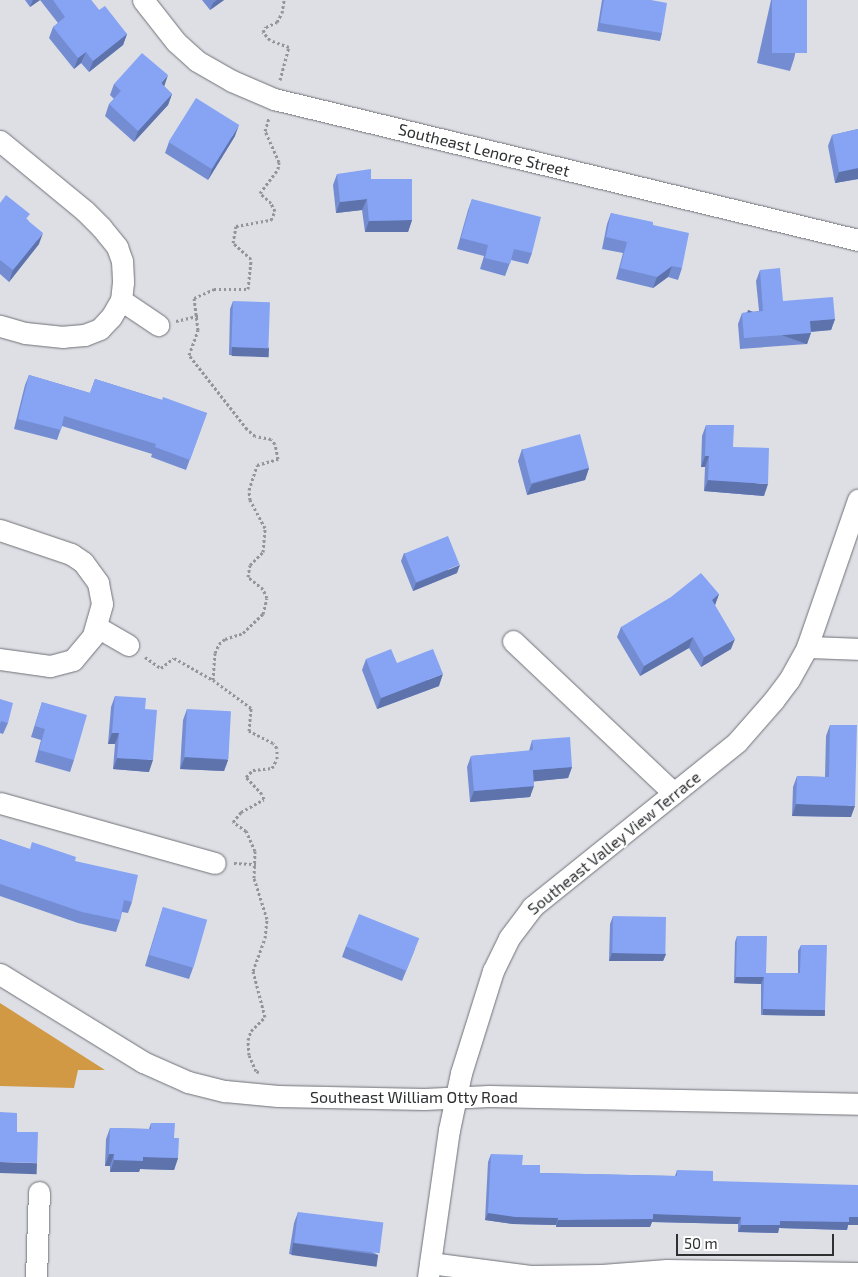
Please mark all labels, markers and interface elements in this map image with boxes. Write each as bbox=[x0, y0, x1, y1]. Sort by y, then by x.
street label: Southeast Lenore Street bbox=[396, 119, 572, 181]
street label: Southeast Valley View Terrace bbox=[523, 767, 705, 919]
street label: Southeast William Otty Road bbox=[310, 1087, 518, 1107]
scale bar bbox=[678, 1224, 836, 1256]
text: 50 m bbox=[684, 1234, 718, 1252]

